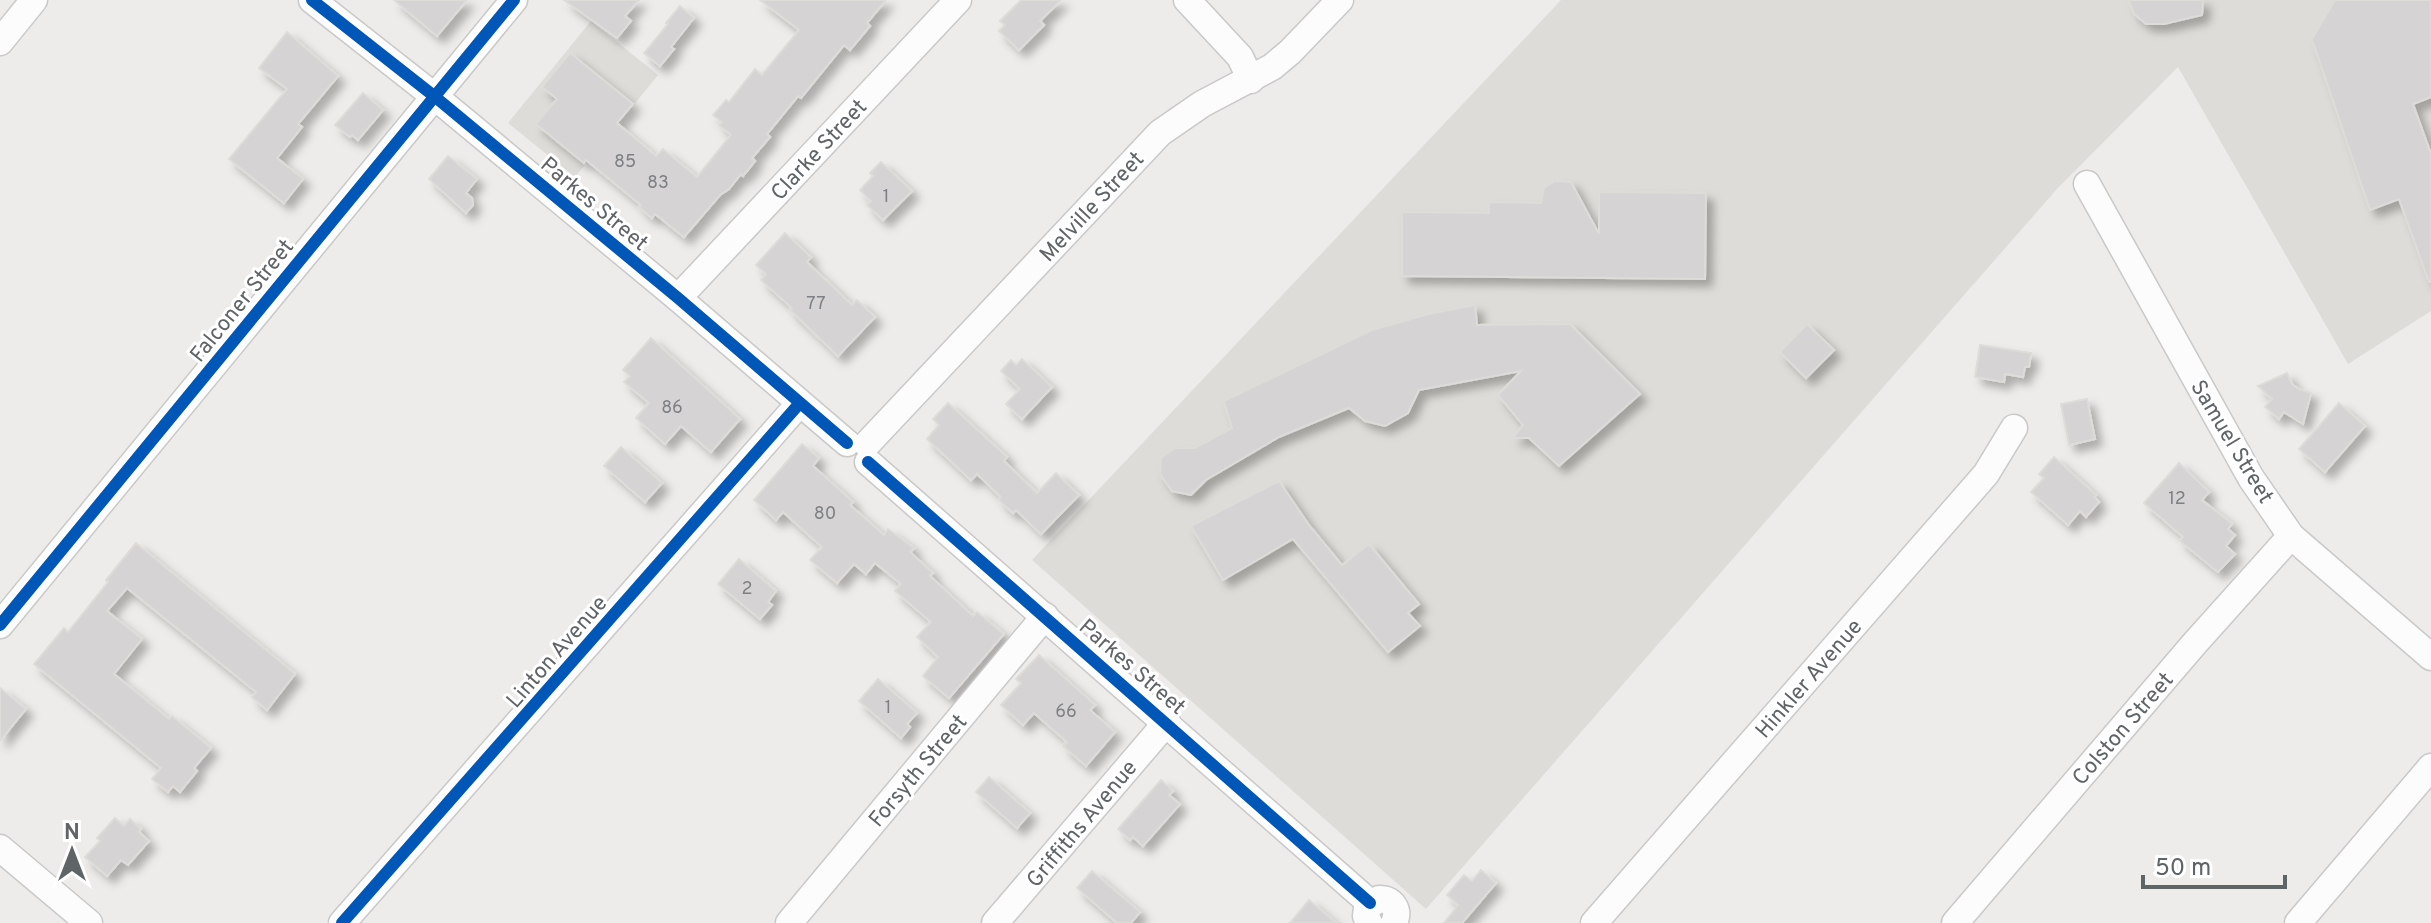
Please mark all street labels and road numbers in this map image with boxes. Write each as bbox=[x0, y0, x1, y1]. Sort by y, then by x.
street label: Clarke Street bbox=[766, 94, 874, 207]
street label: Melville Street bbox=[1035, 147, 1151, 269]
street label: Parkes Street bbox=[534, 152, 653, 258]
street label: Falconer Street bbox=[185, 235, 301, 368]
street label: Samuel Street bbox=[2183, 376, 2278, 509]
street label: Linton Avenue bbox=[502, 591, 614, 714]
street label: Parkes Street bbox=[1073, 614, 1190, 722]
street label: Hinkler Avenue bbox=[1751, 614, 1869, 745]
street label: Colston Street bbox=[2067, 668, 2180, 792]
street label: Forsyth Street bbox=[864, 710, 974, 833]
street label: Griffiths Avenue bbox=[1022, 755, 1144, 894]

